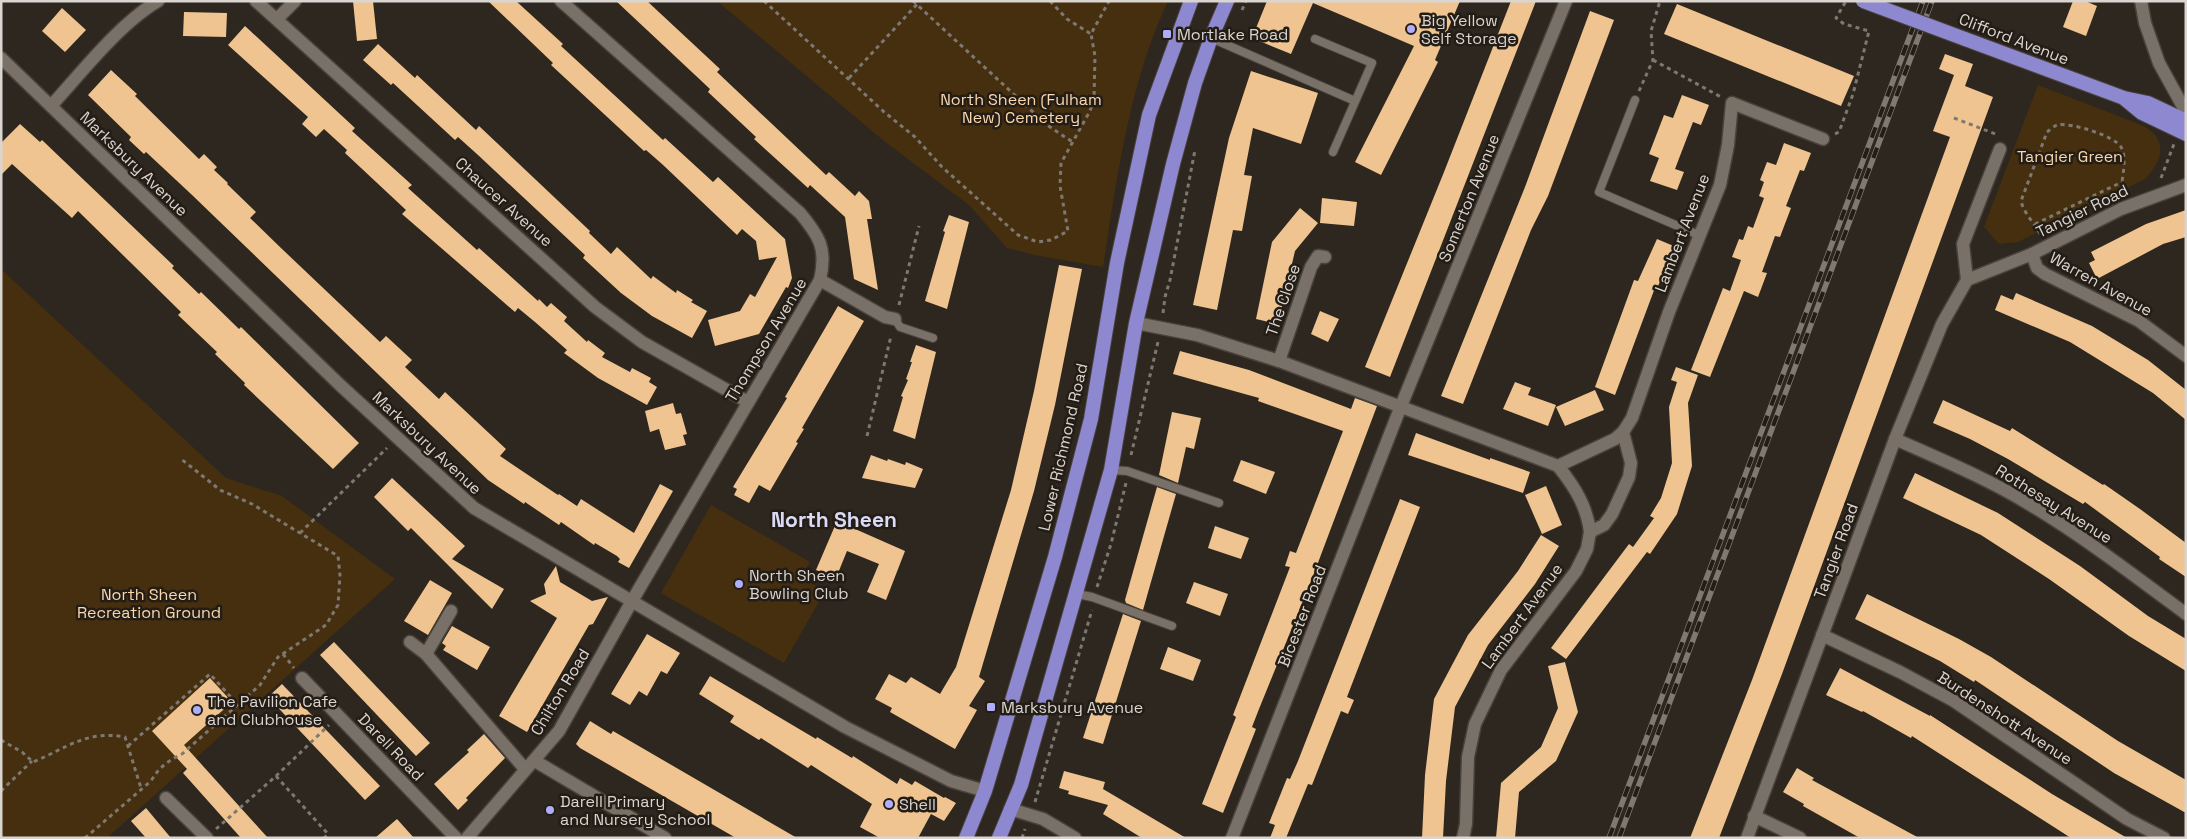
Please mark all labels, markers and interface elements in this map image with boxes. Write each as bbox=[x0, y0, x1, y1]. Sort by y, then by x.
street label: Clifford Avenue bbox=[1956, 8, 2072, 70]
place label: Big Yellow Self Storage bbox=[1421, 10, 1517, 49]
marker: Big Yellow Self Storage bbox=[1405, 23, 1417, 35]
place label: Mortlake Road bbox=[1177, 24, 1288, 45]
marker: Mortlake Road bbox=[1161, 28, 1173, 40]
park label: North Sheen (Fulham New) Cemetery bbox=[940, 89, 1102, 128]
street label: Marksbury Avenue bbox=[76, 107, 192, 221]
street label: Somerton Avenue bbox=[1434, 131, 1504, 265]
park label: Tangier Green bbox=[2017, 146, 2123, 167]
street label: Chaucer Avenue bbox=[451, 153, 557, 251]
street label: Lambert Avenue bbox=[1650, 171, 1714, 295]
street label: Tangier Road bbox=[2032, 180, 2132, 242]
street label: Warren Avenue bbox=[2046, 247, 2156, 321]
street label: The Close bbox=[1261, 261, 1305, 339]
street label: Thompson Avenue bbox=[721, 274, 811, 406]
street label: Lower Richmond Road bbox=[1034, 361, 1092, 533]
street label: Marksbury Avenue bbox=[368, 387, 486, 499]
street label: Rothesay Avenue bbox=[1992, 460, 2116, 548]
street label: Tangier Road bbox=[1809, 500, 1863, 602]
district label: North Sheen bbox=[771, 506, 897, 533]
street label: Lambert Avenue bbox=[1477, 559, 1567, 673]
street label: Bicester Road bbox=[1273, 562, 1331, 670]
place label: North Sheen Bowling Club bbox=[749, 565, 848, 604]
marker: North Sheen Bowling Club bbox=[733, 578, 745, 590]
park label: North Sheen Recreation Ground bbox=[77, 584, 221, 623]
street label: Chilton Road bbox=[526, 645, 594, 739]
street label: Burdenshott Avenue bbox=[1934, 667, 2076, 769]
place label: The Pavilion Cafe and Clubhouse bbox=[207, 691, 337, 730]
place label: Marksbury Avenue bbox=[1001, 697, 1143, 718]
marker: Marksbury Avenue bbox=[985, 701, 997, 713]
marker: The Pavilion Cafe and Clubhouse bbox=[191, 704, 203, 716]
street label: Darell Road bbox=[353, 709, 429, 785]
place label: Darell Primary and Nursery School bbox=[560, 791, 710, 830]
place label: Shell bbox=[899, 794, 936, 815]
marker: Shell bbox=[883, 798, 895, 810]
marker: Darell Primary and Nursery School bbox=[544, 804, 556, 816]

